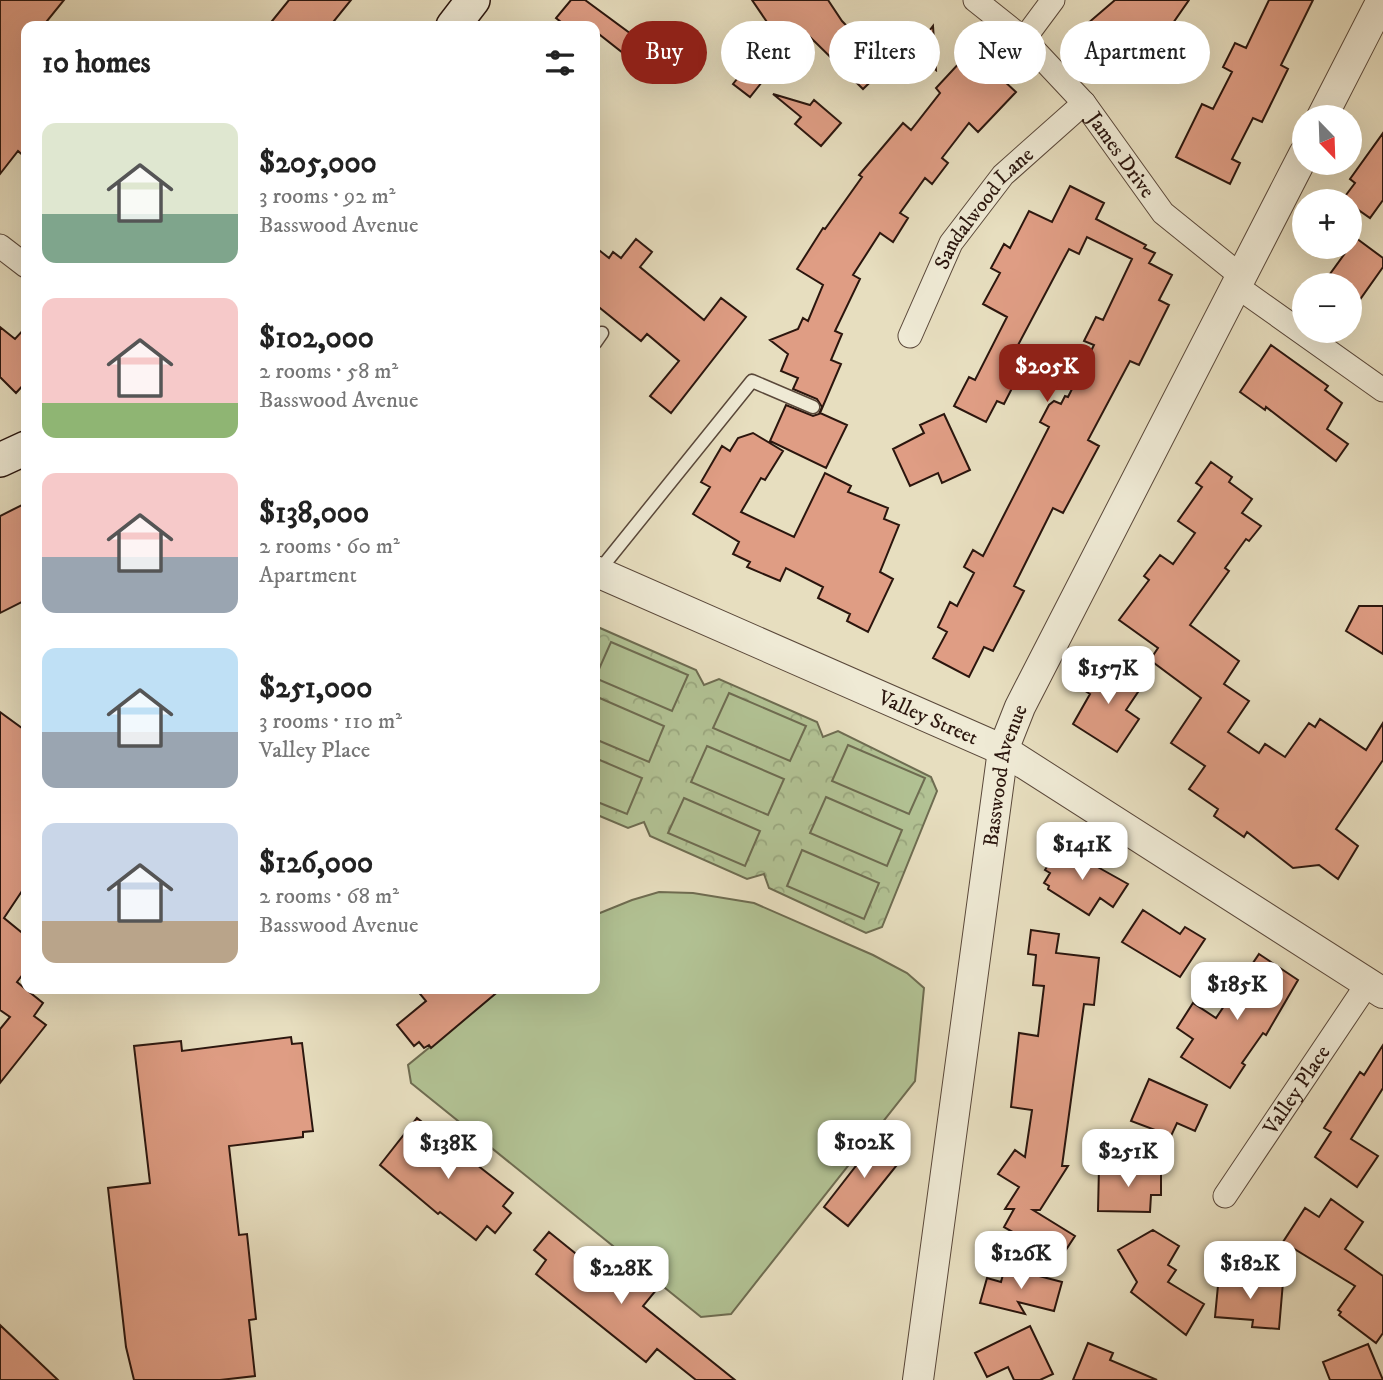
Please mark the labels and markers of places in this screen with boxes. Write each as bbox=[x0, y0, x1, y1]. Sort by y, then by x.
pin: $205K bbox=[998, 344, 1096, 404]
pin: $157K bbox=[1059, 646, 1157, 706]
pin: $141K bbox=[1033, 822, 1131, 882]
pin: $185K bbox=[1188, 962, 1286, 1022]
pin: $102K bbox=[815, 1120, 913, 1180]
pin: $138K bbox=[399, 1122, 497, 1181]
pin: $251K bbox=[1079, 1130, 1177, 1189]
pin: $126K bbox=[972, 1232, 1070, 1291]
pin: $182K bbox=[1201, 1242, 1299, 1301]
pin: $228K bbox=[572, 1246, 670, 1306]

